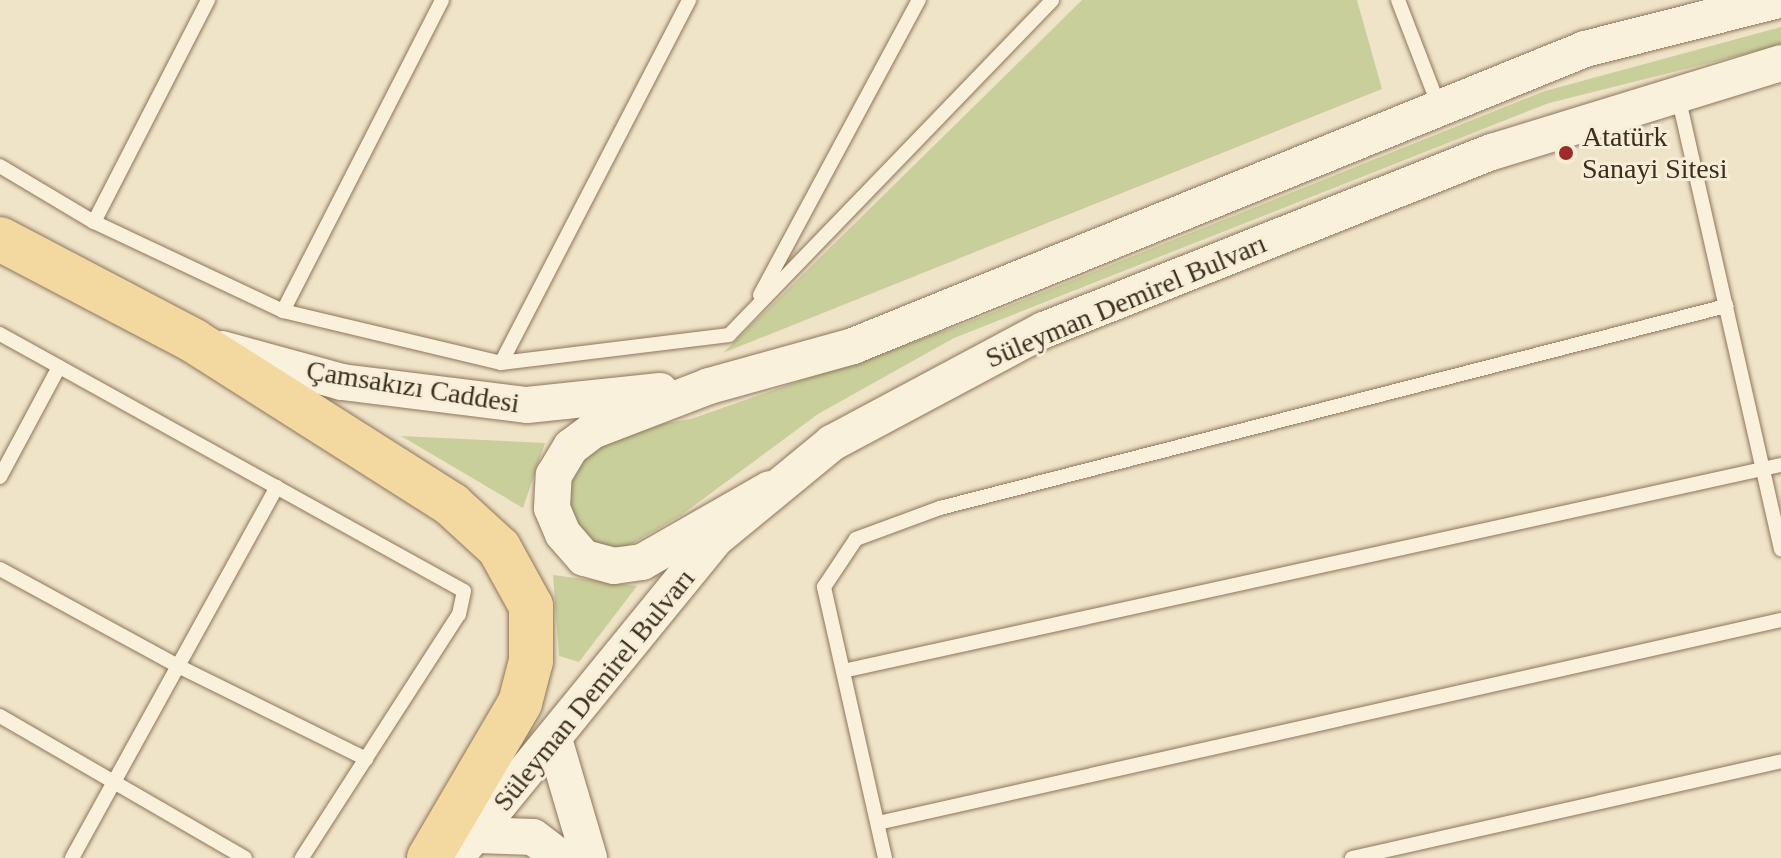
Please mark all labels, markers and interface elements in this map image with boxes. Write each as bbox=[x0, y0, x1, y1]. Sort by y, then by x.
place label: Atatürk Sanayi Sitesi bbox=[1582, 120, 1727, 186]
marker: Atatürk Sanayi Sitesi bbox=[1557, 144, 1575, 162]
street label: Süleyman Demirel Bulvarı bbox=[981, 227, 1271, 375]
street label: Çamsakızı Caddesi bbox=[304, 354, 522, 420]
street label: Süleyman Demirel Bulvarı bbox=[486, 562, 702, 818]

